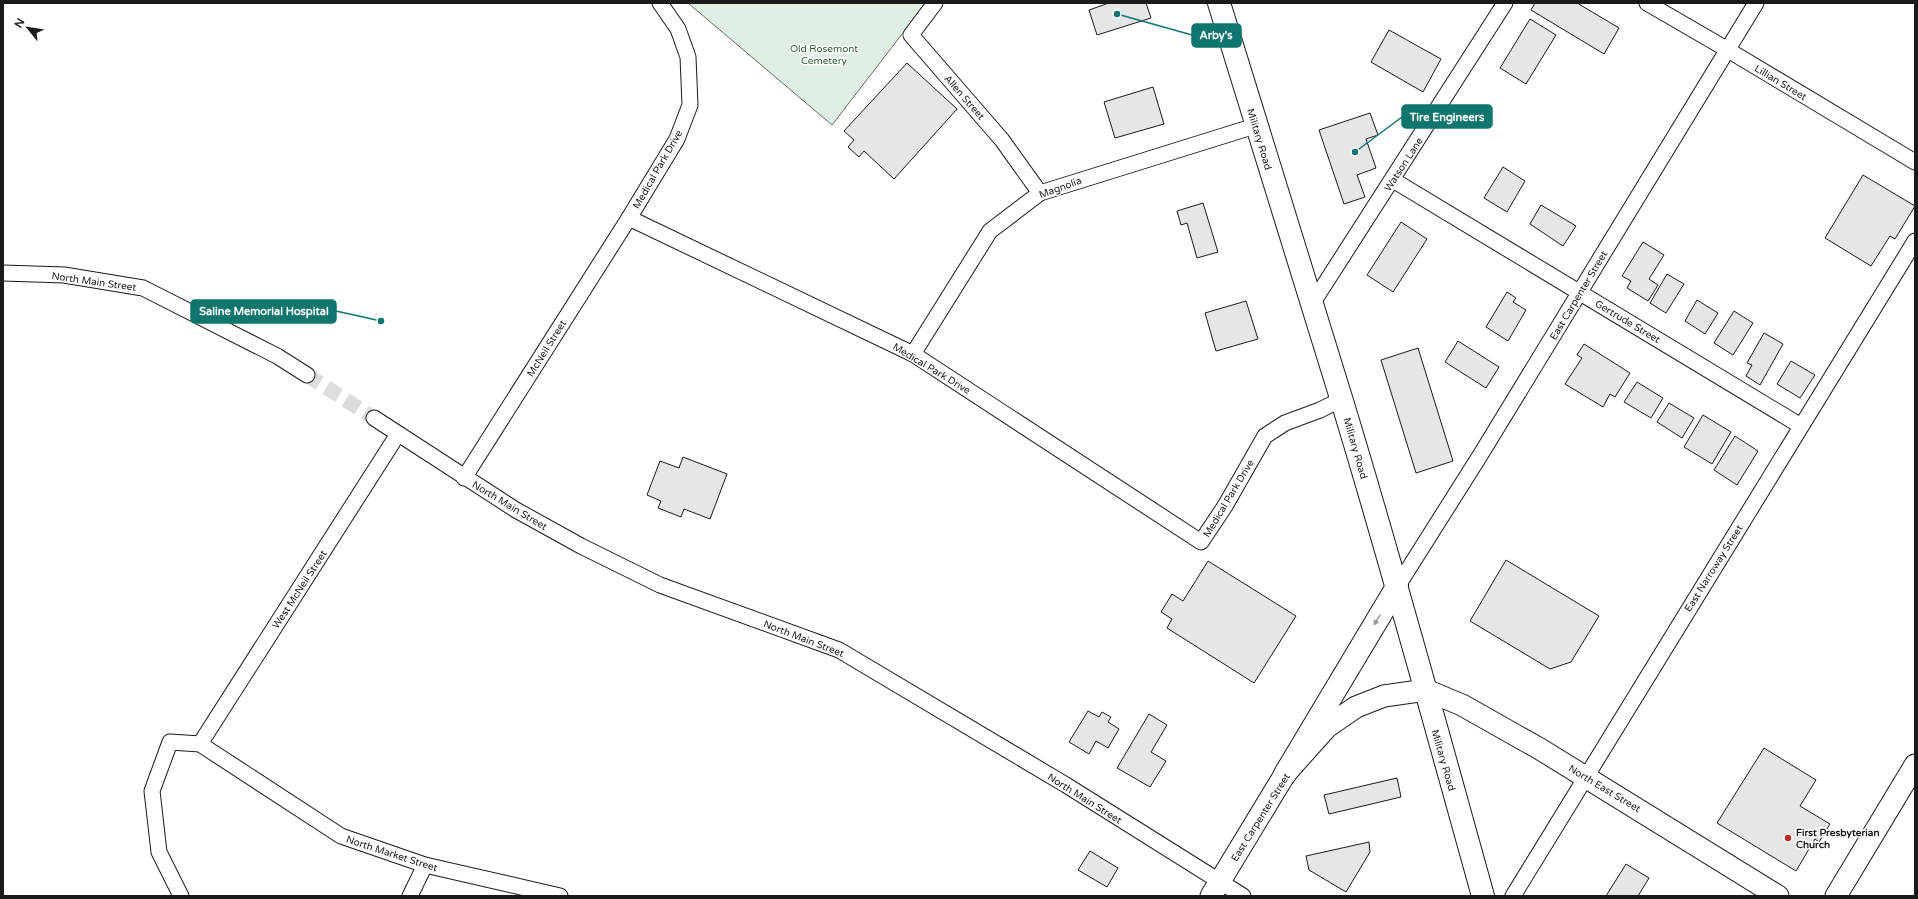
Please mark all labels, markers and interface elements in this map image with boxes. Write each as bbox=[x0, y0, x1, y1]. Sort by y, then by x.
north arrow bbox=[8, 8, 48, 48]
text: N bbox=[12, 16, 28, 30]
callout: Arby's bbox=[1192, 24, 1241, 47]
text: Arby's bbox=[1200, 29, 1233, 43]
park label: Old Rosemont Cemetery bbox=[790, 43, 858, 67]
street label: Lillian Street bbox=[1752, 63, 1809, 103]
street label: Allen Street bbox=[942, 73, 987, 123]
callout: Tire Engineers bbox=[1402, 105, 1492, 128]
street label: Military Road bbox=[1244, 107, 1274, 171]
text: Tire Engineers bbox=[1409, 111, 1485, 125]
street label: Medical Park Drive bbox=[631, 128, 685, 211]
street label: Watson Lane bbox=[1382, 135, 1426, 194]
street label: Magnolia bbox=[1037, 175, 1083, 201]
street label: East Carpenter Street bbox=[1547, 249, 1610, 342]
street label: North Main Street bbox=[51, 270, 137, 294]
street label: Gertrude Street bbox=[1593, 298, 1662, 346]
callout: Saline Memorial Hospital bbox=[191, 300, 336, 323]
text: Saline Memorial Hospital bbox=[199, 305, 329, 319]
street label: McNeil Street bbox=[525, 318, 569, 379]
street label: Medical Park Drive bbox=[890, 341, 973, 397]
street label: Military Road bbox=[1341, 416, 1370, 480]
street label: Medical Park Drive bbox=[1201, 457, 1257, 540]
street label: North Main Street bbox=[470, 479, 549, 533]
street label: East Narroway Street bbox=[1682, 523, 1746, 614]
street label: West McNeil Street bbox=[270, 548, 330, 631]
one-way arrow bbox=[1374, 614, 1381, 626]
street label: North Main Street bbox=[762, 618, 846, 660]
street label: Military Road bbox=[1429, 728, 1458, 792]
street label: North East Street bbox=[1566, 763, 1643, 815]
street label: North Main Street bbox=[1045, 771, 1124, 827]
street label: East Carpenter Street bbox=[1229, 771, 1293, 864]
place label: First Presbyterian Church bbox=[1796, 827, 1880, 851]
street label: North Market Street bbox=[344, 833, 439, 874]
marker: First Presbyterian Church bbox=[1783, 833, 1793, 843]

